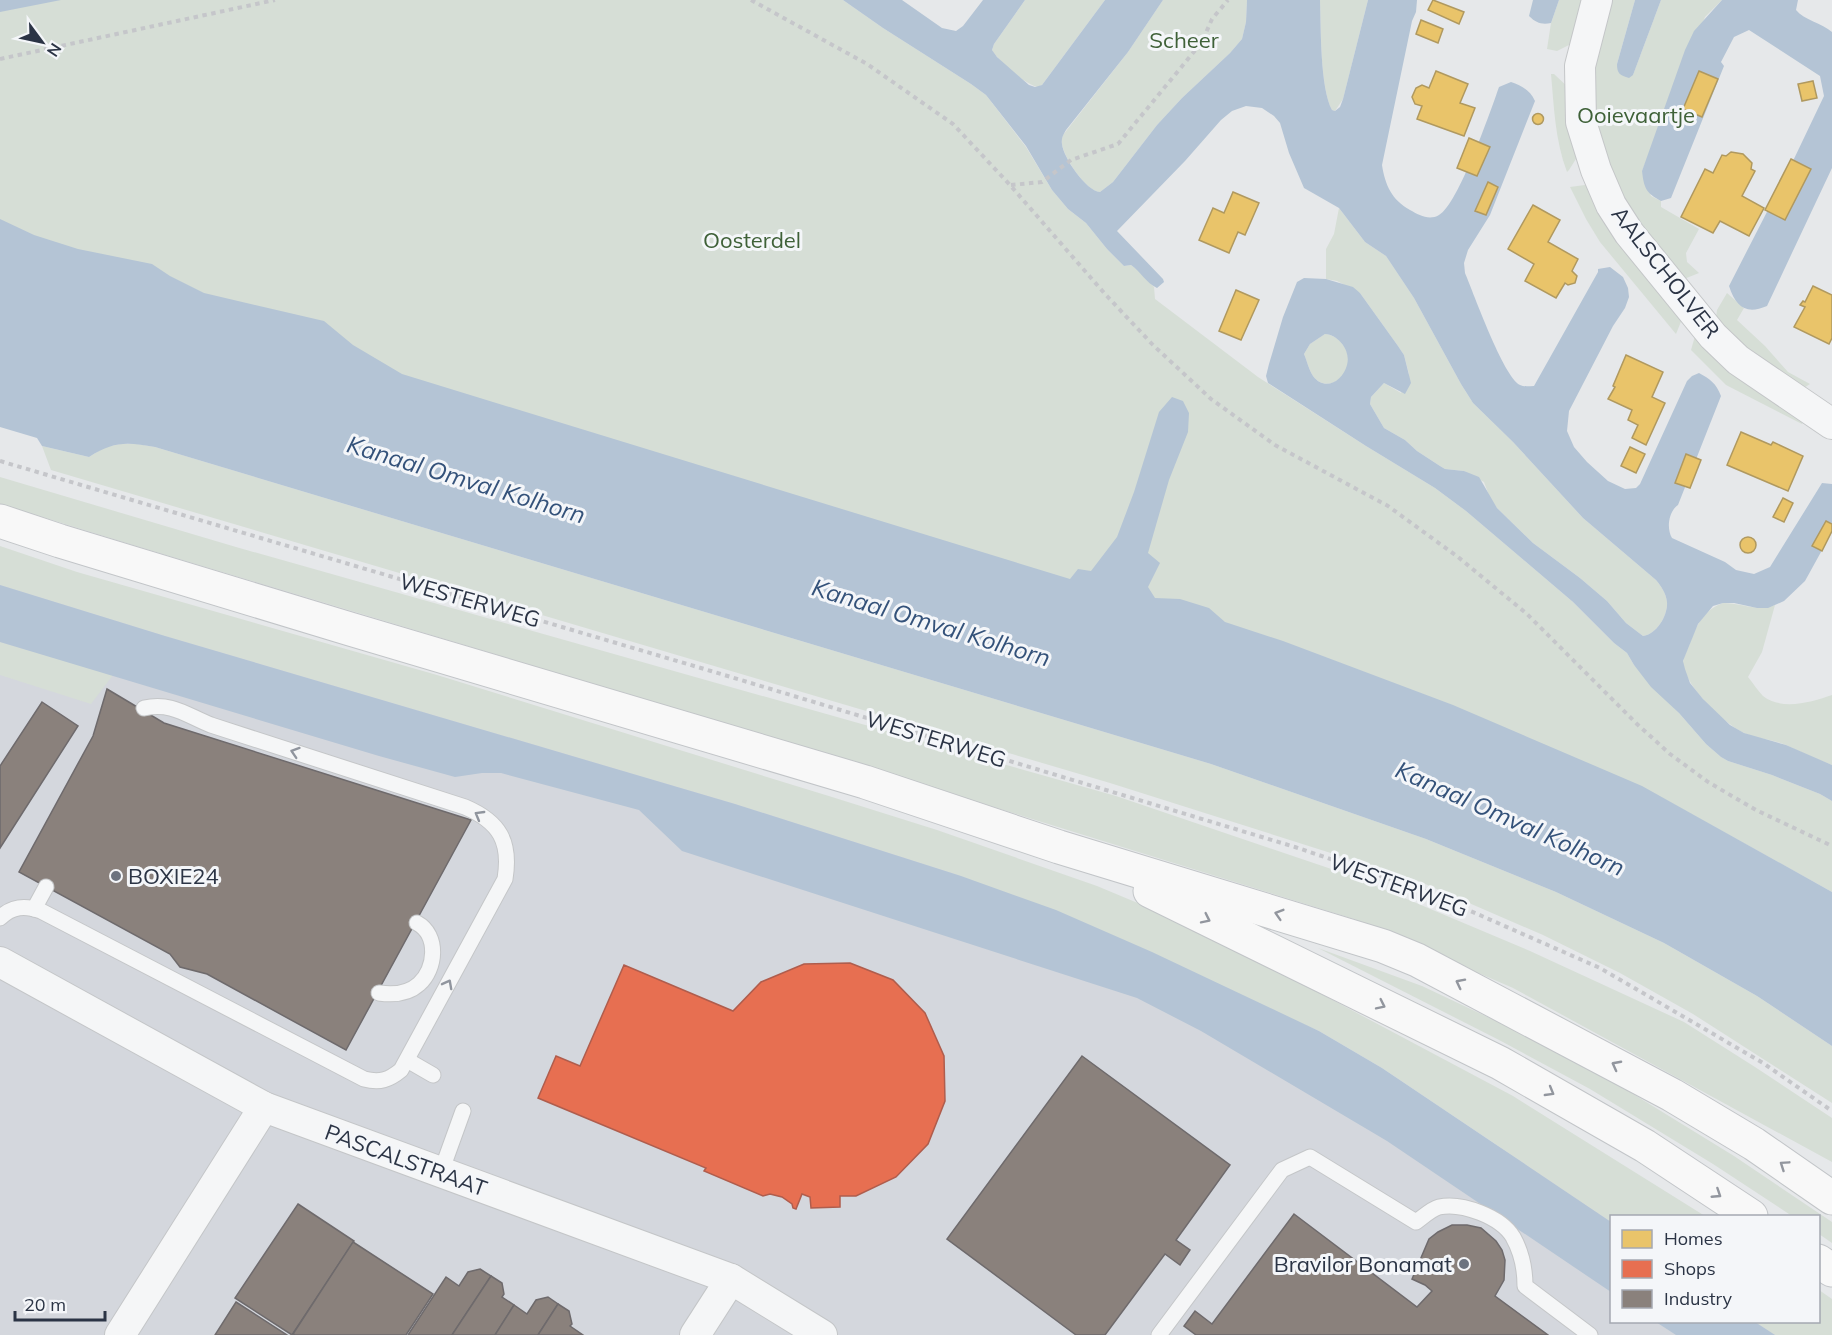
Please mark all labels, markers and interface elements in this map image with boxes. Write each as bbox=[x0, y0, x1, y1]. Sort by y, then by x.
north arrow bbox=[12, 12, 72, 72]
park label: Scheer bbox=[1149, 26, 1219, 54]
text: N bbox=[43, 40, 66, 61]
park label: Ooievaartje bbox=[1577, 101, 1695, 129]
street label: AALSCHOLVER bbox=[1606, 200, 1726, 344]
park label: Oosterdel bbox=[703, 226, 801, 254]
water label: Kanaal Omval Kolhorn bbox=[343, 428, 589, 530]
street label: WESTERWEG bbox=[396, 567, 544, 633]
water label: Kanaal Omval Kolhorn bbox=[808, 571, 1054, 673]
street label: WESTERWEG bbox=[862, 704, 1010, 774]
one-way arrow bbox=[290, 747, 301, 759]
water label: Kanaal Omval Kolhorn bbox=[1391, 754, 1630, 882]
one-way arrow bbox=[475, 810, 485, 822]
street label: WESTERWEG bbox=[1326, 847, 1472, 923]
place label: BOXIE24 bbox=[128, 862, 219, 890]
marker: BOXIE24 bbox=[109, 869, 123, 883]
one-way arrow bbox=[1274, 909, 1284, 921]
one-way arrow bbox=[1200, 911, 1211, 923]
one-way arrow bbox=[1456, 979, 1467, 990]
one-way arrow bbox=[441, 980, 452, 990]
one-way arrow bbox=[1375, 997, 1386, 1009]
one-way arrow bbox=[1612, 1061, 1623, 1072]
one-way arrow bbox=[1544, 1085, 1555, 1096]
street label: PASCALSTRAAT bbox=[321, 1118, 491, 1202]
one-way arrow bbox=[1779, 1161, 1790, 1172]
one-way arrow bbox=[1710, 1187, 1721, 1198]
legend bbox=[1610, 1215, 1820, 1323]
text: Homes bbox=[1664, 1227, 1723, 1250]
place label: Bravilor Bonamat bbox=[1274, 1250, 1452, 1278]
marker: Bravilor Bonamat bbox=[1457, 1257, 1471, 1271]
text: Shops bbox=[1664, 1257, 1716, 1280]
scale bar bbox=[15, 1284, 105, 1322]
text: Industry bbox=[1664, 1287, 1733, 1310]
text: 20 m bbox=[24, 1293, 66, 1316]

